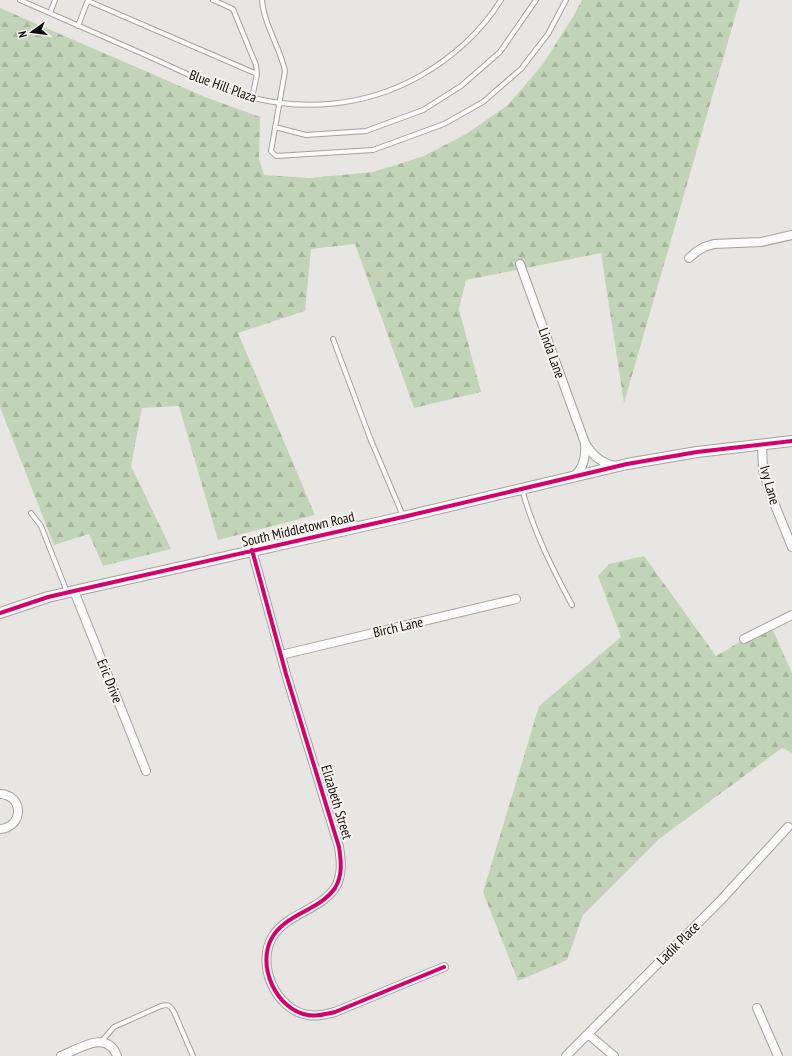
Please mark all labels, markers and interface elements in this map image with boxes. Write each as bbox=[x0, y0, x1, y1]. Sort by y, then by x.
north arrow bbox=[12, 12, 52, 52]
text: N bbox=[15, 30, 30, 39]
street label: Blue Hill Plaza bbox=[187, 65, 259, 107]
street label: Linda Lane bbox=[535, 325, 570, 381]
street label: Ivy Lane bbox=[756, 463, 784, 507]
street label: South Middletown Road bbox=[240, 507, 356, 551]
street label: Birch Lane bbox=[371, 612, 425, 641]
street label: Eric Drive bbox=[93, 656, 127, 706]
street label: Elizabeth Street bbox=[317, 763, 357, 841]
street label: Ladik Place bbox=[653, 917, 704, 968]

